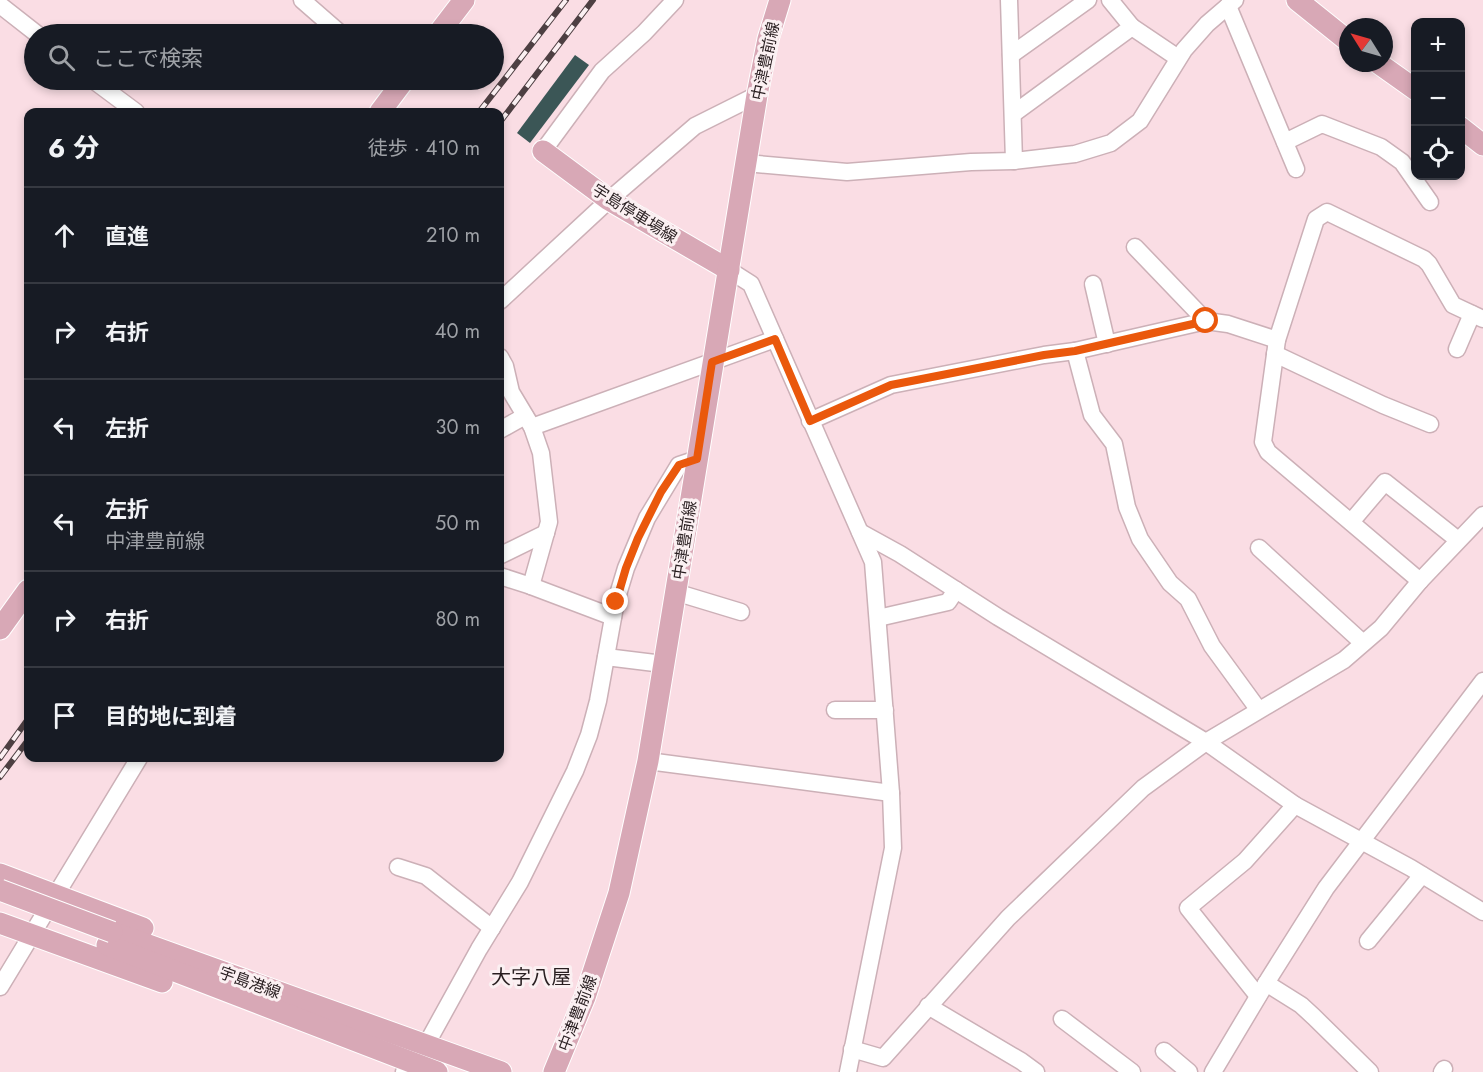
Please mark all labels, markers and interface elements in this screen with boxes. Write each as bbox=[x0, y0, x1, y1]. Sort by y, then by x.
north arrow bbox=[1339, 18, 1393, 72]
map controls bbox=[1411, 18, 1465, 180]
button: + bbox=[1411, 18, 1465, 72]
street label: 中津豊前線 bbox=[746, 20, 785, 103]
search box bbox=[24, 24, 504, 90]
icon: search bbox=[45, 41, 78, 74]
text: ここで検索 bbox=[93, 42, 203, 74]
button: − bbox=[1411, 72, 1465, 126]
button: locate bbox=[1411, 126, 1465, 180]
text: 6 分 bbox=[48, 129, 99, 167]
text: 徒歩 · 410 m bbox=[368, 134, 480, 163]
street label: 宇島停車場線 bbox=[588, 178, 682, 249]
icon: ahead bbox=[48, 219, 81, 252]
text: 直進 bbox=[105, 220, 149, 252]
text: 210 m bbox=[426, 221, 480, 250]
route start bbox=[1192, 307, 1218, 333]
icon: right bbox=[48, 315, 81, 348]
text: 右折 bbox=[105, 316, 149, 348]
text: 40 m bbox=[435, 317, 480, 346]
icon: left bbox=[48, 411, 81, 444]
text: 左折 bbox=[105, 412, 149, 444]
text: 30 m bbox=[435, 413, 480, 442]
text: 左折 bbox=[105, 493, 149, 525]
street label: 中津豊前線 bbox=[667, 499, 702, 581]
icon: left bbox=[48, 507, 81, 540]
text: 50 m bbox=[435, 509, 480, 538]
text: 中津豊前線 bbox=[105, 527, 205, 556]
route end bbox=[602, 588, 628, 614]
icon: right bbox=[48, 603, 81, 636]
text: 右折 bbox=[105, 604, 149, 636]
text: 80 m bbox=[435, 605, 480, 634]
icon: arrive bbox=[48, 699, 81, 732]
text: 目的地に到着 bbox=[105, 700, 237, 732]
street label: 宇島港線 bbox=[216, 961, 284, 1004]
district label: 大字八屋 bbox=[491, 963, 571, 992]
street label: 中津豊前線 bbox=[552, 972, 603, 1055]

